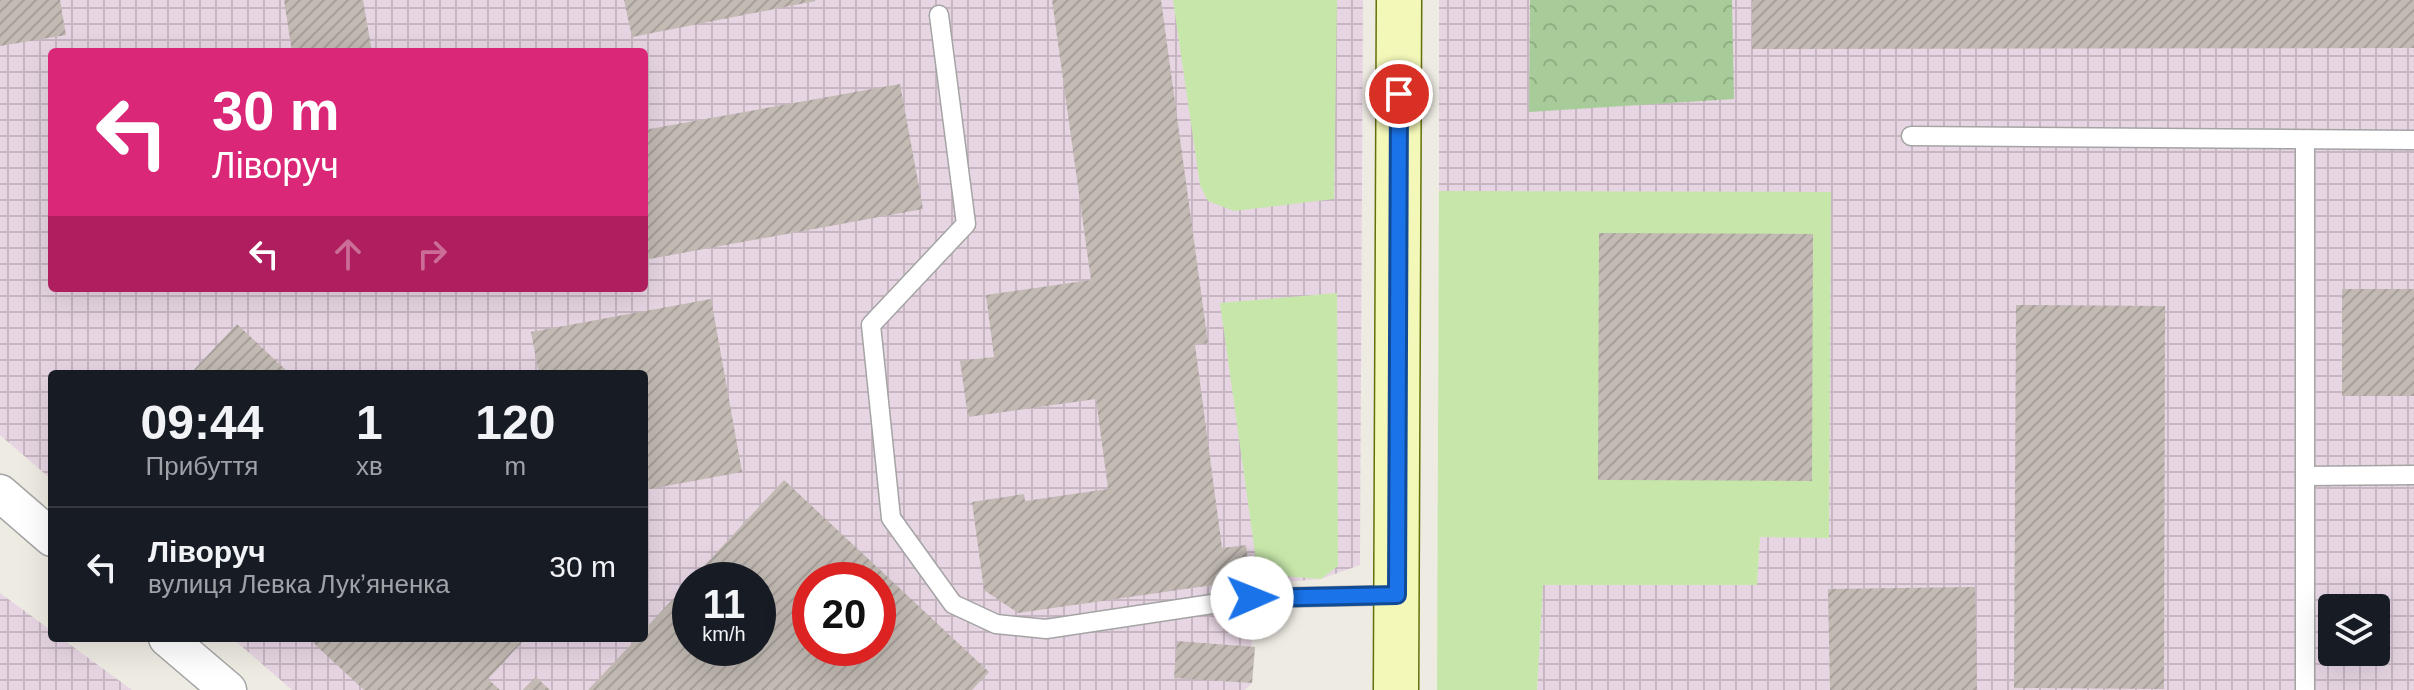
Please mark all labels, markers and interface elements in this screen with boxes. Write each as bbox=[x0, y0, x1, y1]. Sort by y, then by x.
pin bbox=[1365, 60, 1433, 128]
icon: arrive bbox=[1377, 72, 1421, 116]
text: 30 m bbox=[212, 79, 340, 142]
icon: left bbox=[80, 80, 184, 184]
text: Ліворуч bbox=[212, 145, 339, 186]
icon: left bbox=[242, 232, 286, 276]
icon: ahead bbox=[326, 232, 370, 276]
icon: right bbox=[410, 232, 454, 276]
text: 09:44 bbox=[141, 396, 263, 449]
text: 1 bbox=[356, 396, 383, 449]
text: 120 bbox=[475, 396, 555, 449]
text: Прибуття bbox=[146, 451, 258, 481]
text: хв bbox=[356, 451, 383, 481]
text: m bbox=[505, 451, 526, 481]
text: Ліворуч bbox=[148, 535, 266, 568]
icon: left bbox=[80, 545, 124, 589]
text: 30 m bbox=[549, 550, 616, 583]
position arrow bbox=[1210, 556, 1294, 640]
speed limit sign: 20 bbox=[792, 562, 896, 666]
text: вулиця Левка Лукʼяненка bbox=[148, 569, 450, 599]
text: 11 bbox=[703, 582, 745, 626]
map controls bbox=[2318, 594, 2390, 666]
button: layers bbox=[2318, 594, 2390, 666]
text: km/h bbox=[702, 623, 746, 645]

